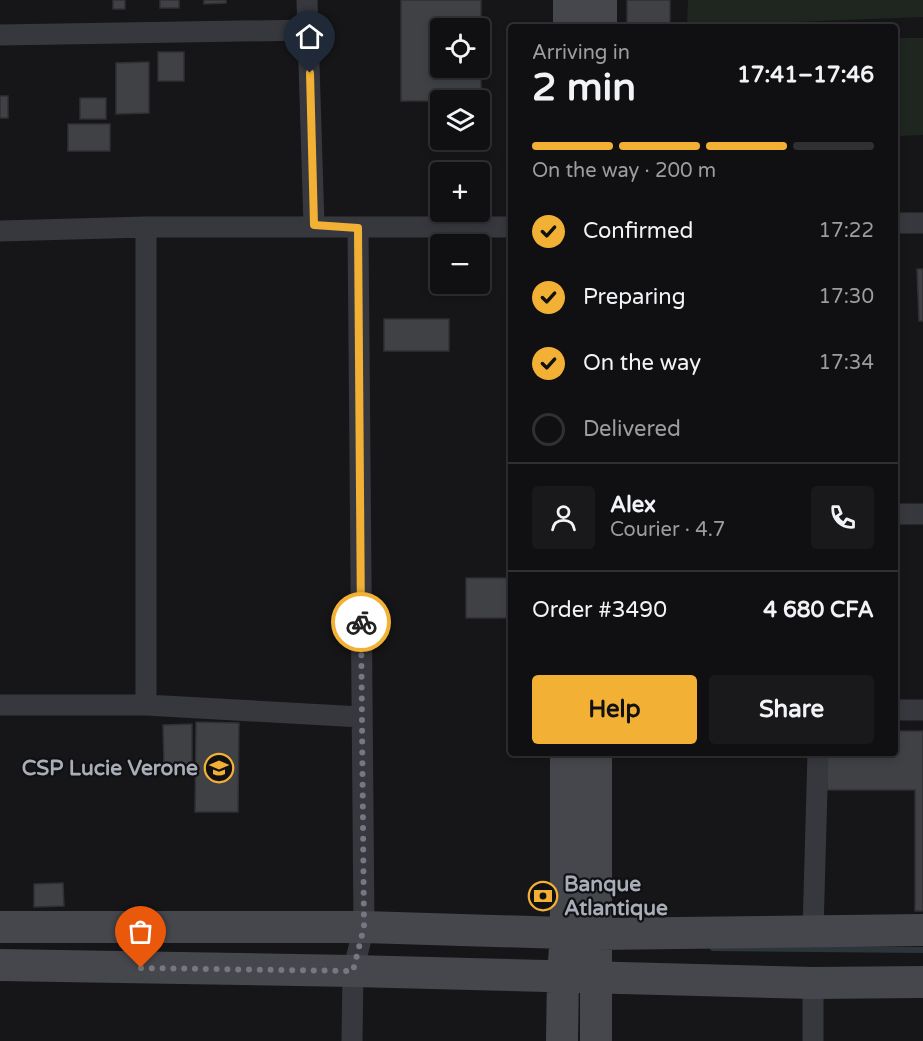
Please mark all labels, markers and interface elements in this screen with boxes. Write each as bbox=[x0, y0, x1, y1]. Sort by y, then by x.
pin bbox=[284, 11, 335, 73]
map controls bbox=[430, 18, 490, 294]
button: locate bbox=[430, 18, 490, 78]
icon: home bbox=[293, 20, 326, 53]
text: Arriving in bbox=[532, 41, 630, 65]
text: 17:41–17:46 bbox=[737, 62, 874, 88]
text: 2 min bbox=[532, 64, 636, 111]
button: layers bbox=[430, 90, 490, 150]
text: On the way · 200 m bbox=[532, 159, 716, 183]
button: + bbox=[430, 162, 490, 222]
icon: check bbox=[532, 215, 565, 248]
text: Confirmed bbox=[583, 218, 693, 244]
text: 17:22 bbox=[819, 219, 874, 243]
button: − bbox=[430, 234, 490, 294]
icon: check bbox=[532, 281, 565, 314]
text: Preparing bbox=[583, 284, 686, 310]
text: 17:30 bbox=[819, 285, 874, 309]
icon: check bbox=[532, 347, 565, 380]
text: On the way bbox=[583, 350, 701, 376]
text: 17:34 bbox=[819, 351, 874, 375]
text: Delivered bbox=[583, 416, 681, 442]
button: person bbox=[532, 486, 595, 549]
button: phone bbox=[811, 486, 874, 549]
text: Alex bbox=[610, 492, 656, 518]
text: Courier · 4.7 bbox=[610, 518, 725, 542]
courier bbox=[331, 592, 391, 652]
text: Order #3490 bbox=[532, 597, 667, 623]
text: 4 680 CFA bbox=[763, 597, 874, 623]
icon: bike bbox=[345, 606, 378, 639]
button: Help bbox=[532, 675, 697, 744]
button: Share bbox=[709, 675, 874, 744]
school or university icon: CSP Lucie Verone bbox=[203, 752, 235, 784]
place label: CSP Lucie Verone bbox=[22, 756, 198, 781]
place label: Banque Atlantique bbox=[564, 872, 668, 921]
bank icon: Banque Atlantique bbox=[527, 880, 559, 912]
pin bbox=[115, 906, 166, 968]
icon: bag bbox=[124, 915, 157, 948]

